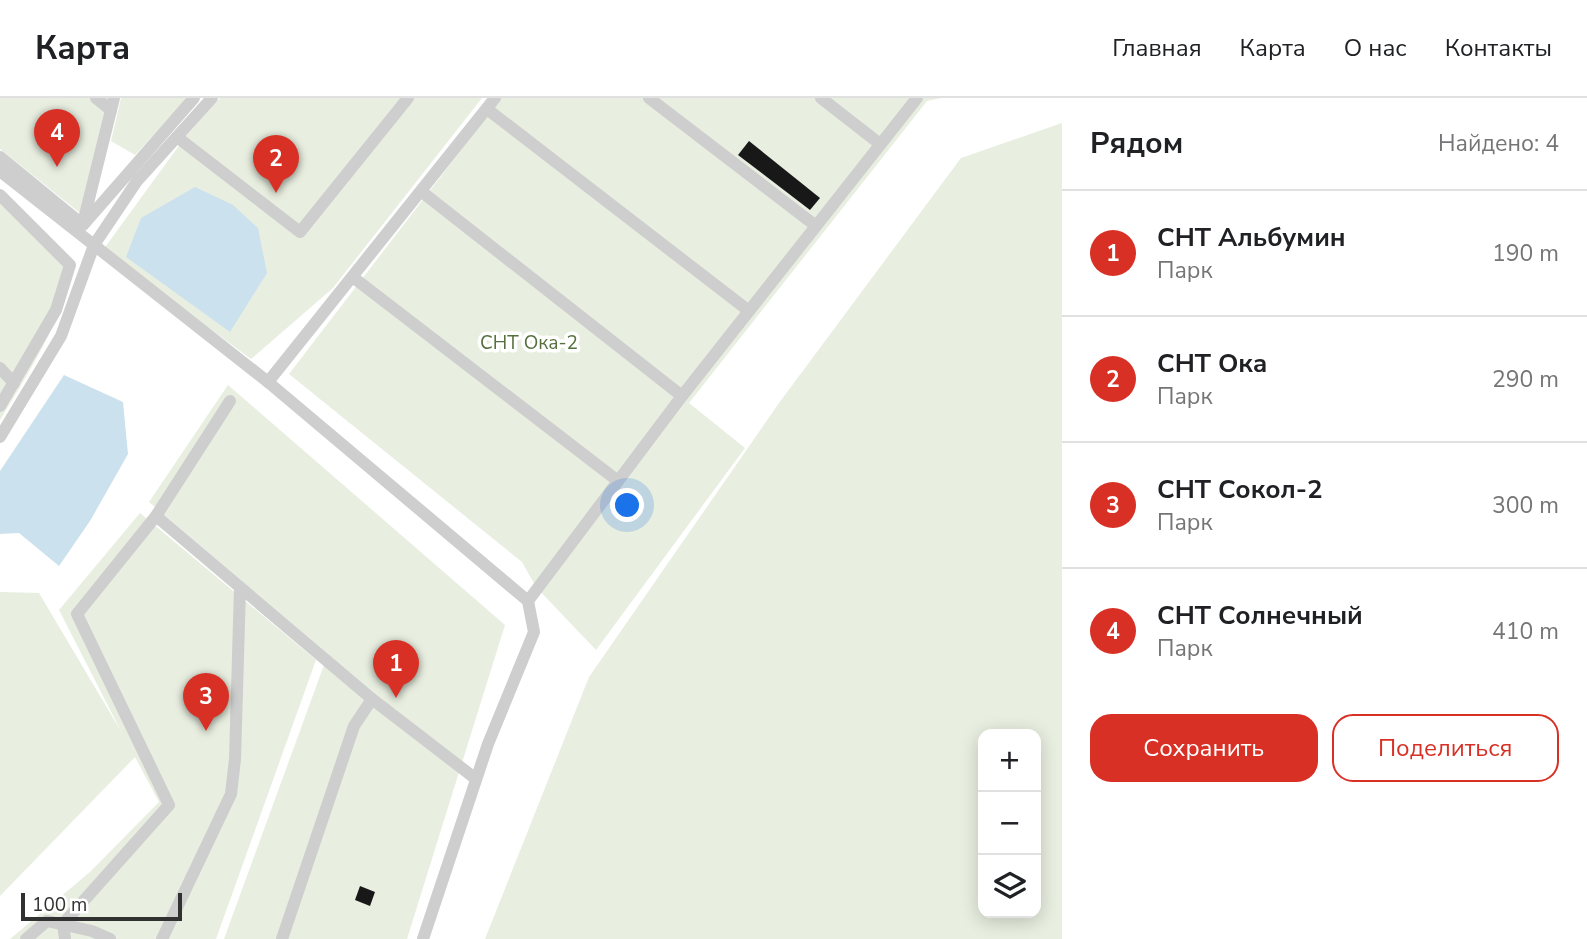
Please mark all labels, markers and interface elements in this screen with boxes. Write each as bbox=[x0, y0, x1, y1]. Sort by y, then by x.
text: Карта bbox=[35, 26, 130, 71]
text: Главная bbox=[1112, 32, 1202, 64]
text: Карта bbox=[1240, 32, 1306, 64]
text: О нас bbox=[1344, 32, 1407, 64]
text: Контакты bbox=[1445, 32, 1552, 64]
pin: 4 bbox=[34, 109, 80, 167]
text: Рядом bbox=[1090, 123, 1183, 164]
text: Найдено: 4 bbox=[1438, 128, 1559, 159]
pin: 2 bbox=[253, 135, 299, 193]
text: СНТ Альбумин bbox=[1157, 220, 1346, 255]
text: 1 bbox=[1106, 238, 1120, 269]
text: 190 m bbox=[1492, 238, 1559, 269]
text: Парк bbox=[1157, 255, 1213, 286]
park label: СНТ Ока-2 bbox=[480, 330, 578, 356]
text: СНТ Ока bbox=[1157, 346, 1267, 381]
text: 2 bbox=[1106, 364, 1120, 395]
text: 290 m bbox=[1492, 364, 1559, 395]
text: Парк bbox=[1157, 381, 1213, 412]
text: СНТ Сокол-2 bbox=[1157, 472, 1323, 507]
your location bbox=[610, 488, 644, 522]
text: 3 bbox=[1106, 490, 1120, 521]
text: 300 m bbox=[1492, 490, 1559, 521]
text: Парк bbox=[1157, 507, 1213, 538]
text: СНТ Солнечный bbox=[1157, 598, 1363, 633]
text: 4 bbox=[1106, 616, 1120, 647]
text: 410 m bbox=[1492, 616, 1559, 647]
text: Парк bbox=[1157, 633, 1213, 664]
pin: 1 bbox=[373, 640, 419, 698]
pin: 3 bbox=[183, 673, 229, 731]
button: Сохранить bbox=[1090, 714, 1318, 782]
button: Поделиться bbox=[1332, 714, 1559, 782]
map controls bbox=[978, 729, 1041, 918]
button: + bbox=[978, 729, 1041, 792]
button: − bbox=[978, 792, 1041, 855]
button: layers bbox=[978, 855, 1041, 918]
scale bar bbox=[21, 890, 182, 922]
text: 100 m bbox=[32, 892, 87, 918]

